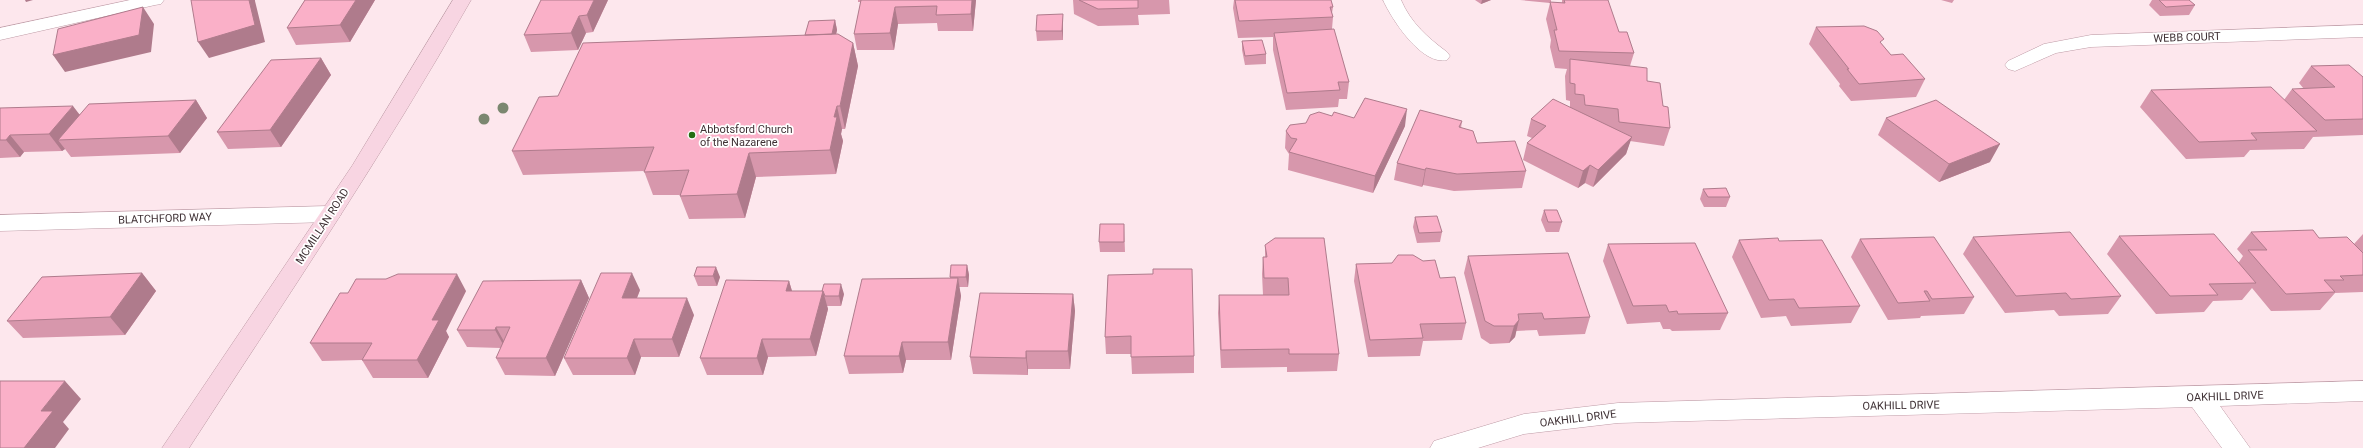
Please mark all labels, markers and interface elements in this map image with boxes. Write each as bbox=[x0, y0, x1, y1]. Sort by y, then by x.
street label: WEBB COURT bbox=[2153, 30, 2221, 45]
place label: Abbotsford Church of the Nazarene bbox=[700, 123, 792, 149]
marker: Abbotsford Church of the Nazarene bbox=[687, 130, 697, 140]
street label: MCMILLAN ROAD bbox=[293, 186, 352, 267]
street label: BLATCHFORD WAY bbox=[118, 210, 213, 227]
street label: OAKHILL DRIVE bbox=[2186, 389, 2264, 404]
street label: OAKHILL DRIVE bbox=[1862, 398, 1940, 413]
street label: OAKHILL DRIVE bbox=[1539, 407, 1617, 430]

